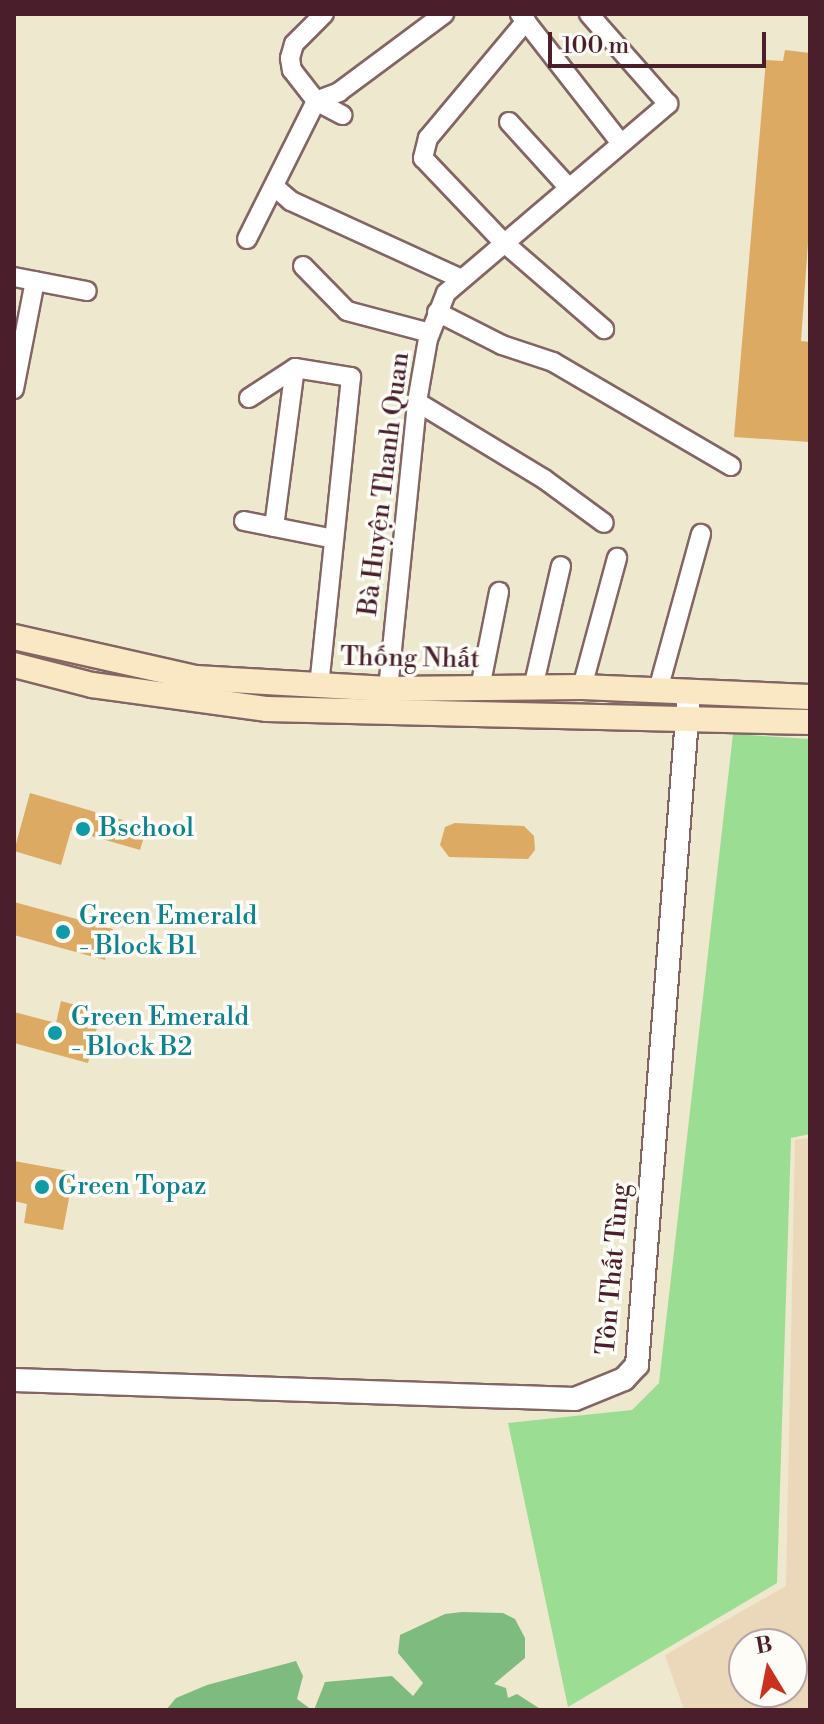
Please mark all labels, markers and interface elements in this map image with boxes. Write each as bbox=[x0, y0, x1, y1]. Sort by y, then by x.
scale bar bbox=[552, 16, 770, 66]
text: 100 m bbox=[562, 31, 629, 61]
street label: Bà Huyện Thanh Quan bbox=[353, 350, 417, 618]
street label: Thống Nhất bbox=[340, 642, 480, 676]
place label: Bschool bbox=[99, 813, 194, 845]
marker: Bschool bbox=[74, 820, 92, 838]
place label: Green Emerald - Block B1 bbox=[79, 901, 257, 962]
marker: Green Emerald - Block B1 bbox=[54, 923, 72, 941]
place label: Green Emerald - Block B2 bbox=[71, 1002, 249, 1064]
marker: Green Emerald - Block B2 bbox=[46, 1024, 64, 1042]
place label: Green Topaz bbox=[58, 1171, 207, 1203]
marker: Green Topaz bbox=[33, 1178, 51, 1196]
street label: Tôn Thất Tùng bbox=[591, 1182, 637, 1356]
north arrow bbox=[728, 1628, 808, 1708]
text: B bbox=[754, 1631, 775, 1661]

